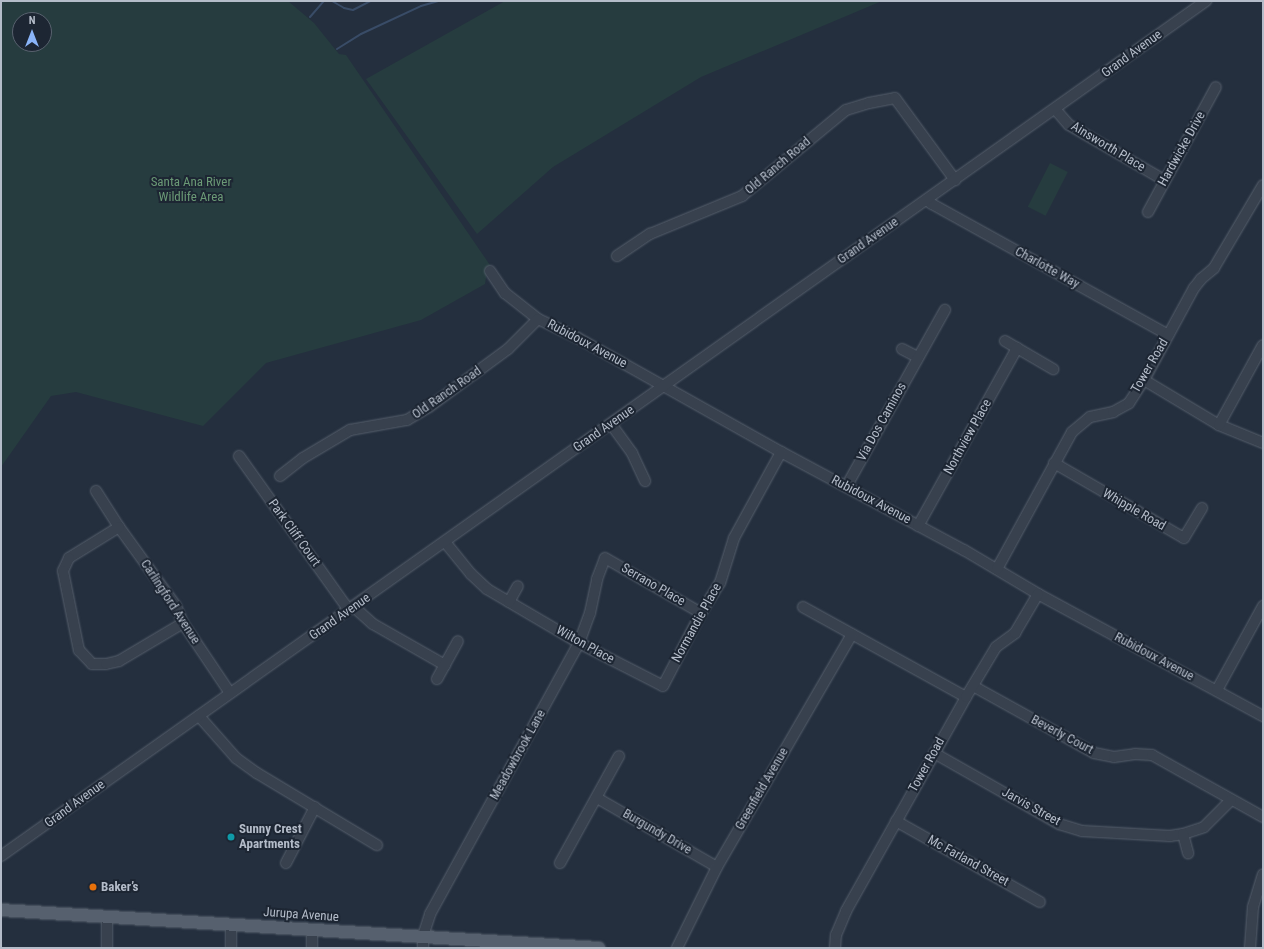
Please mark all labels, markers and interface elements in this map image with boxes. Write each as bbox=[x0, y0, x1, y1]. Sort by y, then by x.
north arrow bbox=[12, 12, 52, 52]
text: N bbox=[29, 14, 35, 27]
street label: Grand Avenue bbox=[1099, 27, 1165, 81]
street label: Hardwicke Drive bbox=[1155, 109, 1209, 189]
street label: Ainsworth Place bbox=[1068, 119, 1148, 175]
street label: Old Ranch Road bbox=[742, 134, 814, 198]
park label: Santa Ana River Wildlife Area bbox=[151, 175, 231, 206]
street label: Grand Avenue bbox=[835, 214, 901, 268]
street label: Charlotte Way bbox=[1012, 244, 1082, 292]
street label: Rubidoux Avenue bbox=[545, 316, 629, 372]
street label: Tower Road bbox=[1128, 336, 1172, 396]
street label: Old Ranch Road bbox=[409, 363, 485, 423]
street label: Via Dos Caminos bbox=[854, 380, 910, 464]
street label: Northview Place bbox=[941, 397, 995, 477]
street label: Grand Avenue bbox=[571, 402, 637, 456]
street label: Rubidoux Avenue bbox=[829, 472, 913, 528]
street label: Whipple Road bbox=[1100, 486, 1168, 534]
street label: Park Cliff Court bbox=[264, 496, 324, 570]
street label: Carlingford Avenue bbox=[137, 557, 203, 647]
street label: Serrano Place bbox=[618, 560, 688, 610]
street label: Normandie Place bbox=[669, 581, 725, 665]
street label: Grand Avenue bbox=[307, 590, 373, 644]
street label: Wilton Place bbox=[553, 623, 617, 667]
street label: Rubidoux Avenue bbox=[1112, 629, 1196, 685]
street label: Meadowbrook Lane bbox=[487, 707, 549, 803]
street label: Beverly Court bbox=[1028, 712, 1096, 758]
street label: Tower Road bbox=[906, 735, 948, 795]
street label: Greenfield Avenue bbox=[732, 745, 792, 833]
street label: Grand Avenue bbox=[42, 777, 108, 831]
street label: Jarvis Street bbox=[999, 785, 1063, 829]
street label: Burgundy Drive bbox=[620, 806, 694, 858]
place label: Sunny Crest Apartments bbox=[239, 822, 302, 853]
marker: Sunny Crest Apartments bbox=[226, 832, 236, 842]
street label: Mc Farland Street bbox=[925, 832, 1011, 890]
place label: Baker’s bbox=[101, 879, 138, 895]
marker: Baker’s bbox=[88, 882, 98, 892]
street label: Jurupa Avenue bbox=[263, 905, 339, 925]

